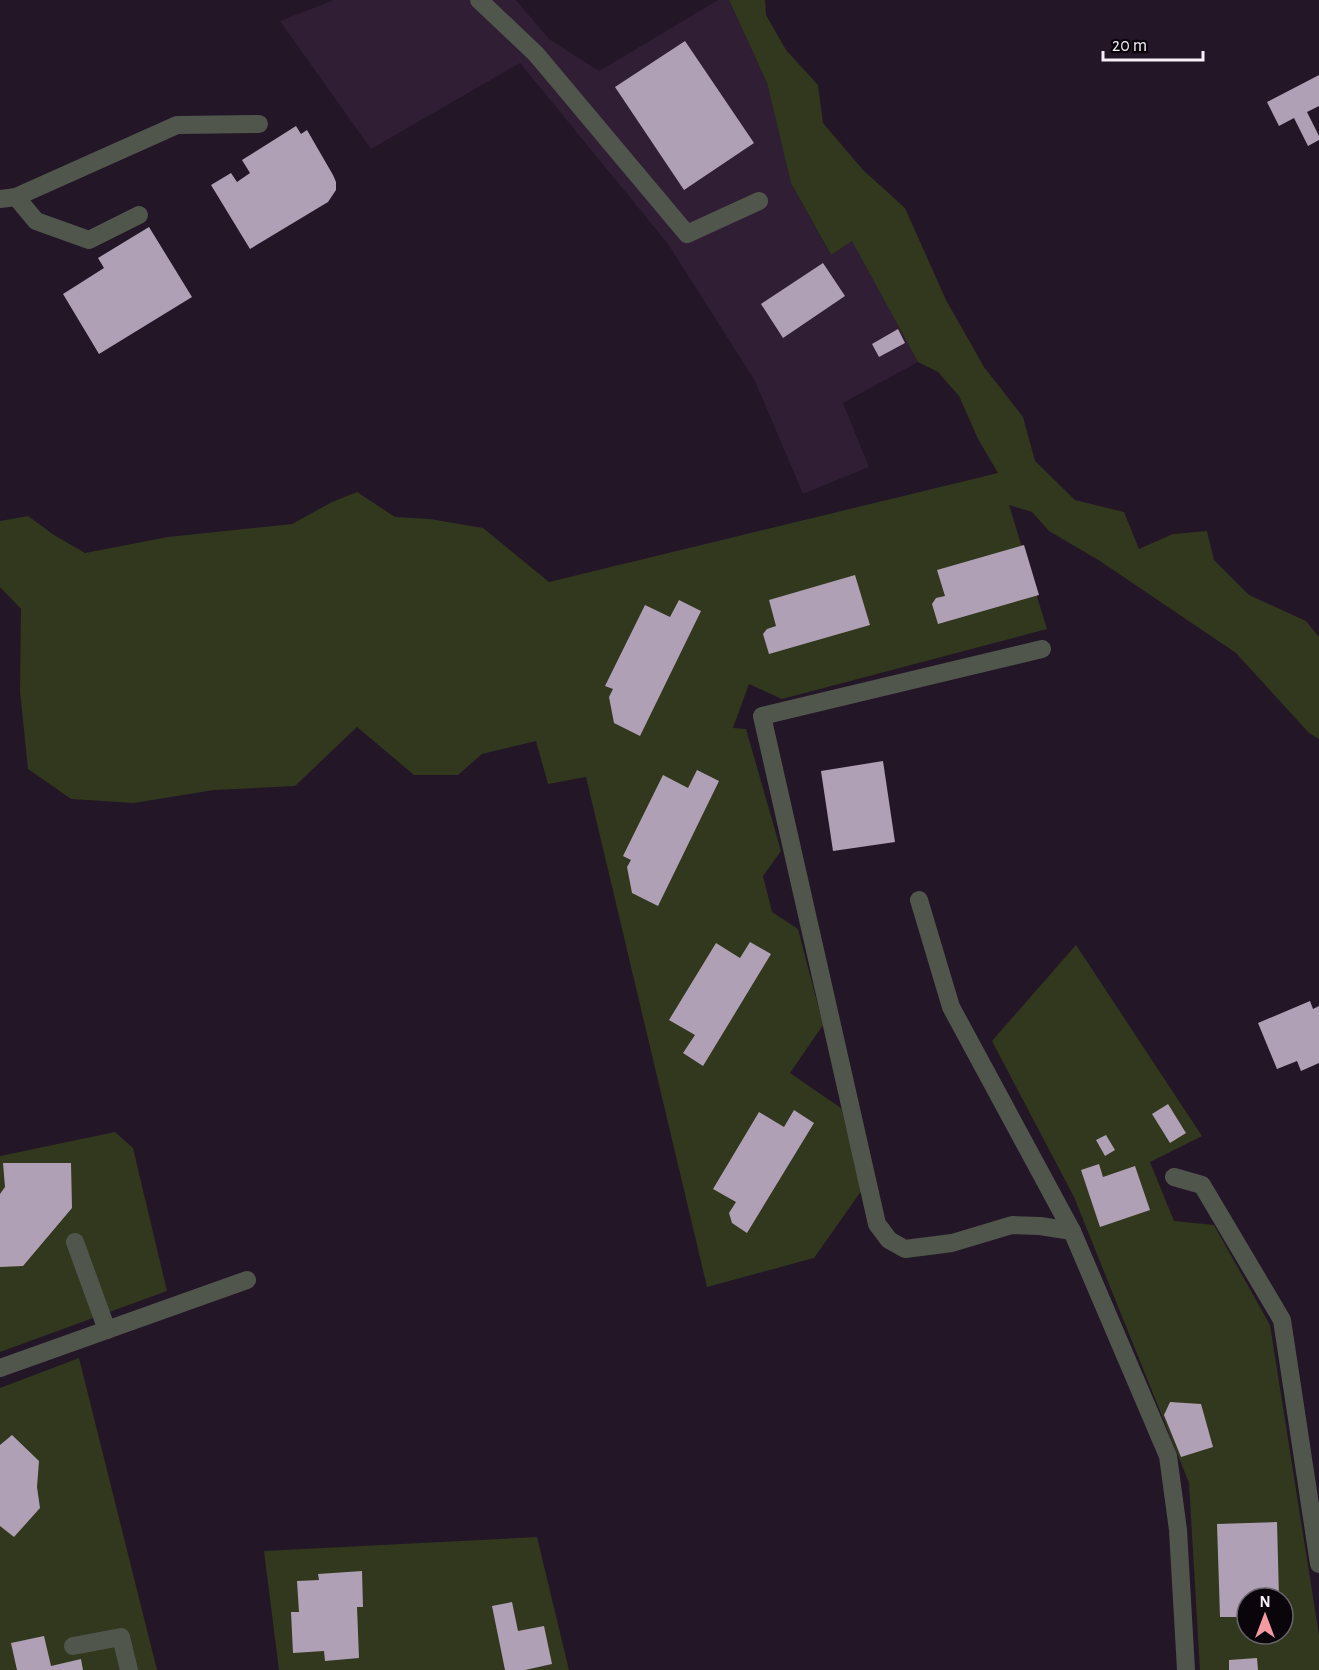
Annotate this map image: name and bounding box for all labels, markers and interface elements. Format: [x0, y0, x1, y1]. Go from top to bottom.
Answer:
scale bar [1103, 24, 1204, 62]
text: 20 m [1112, 37, 1147, 55]
north arrow [1235, 1586, 1295, 1646]
text: N [1259, 1594, 1271, 1610]

